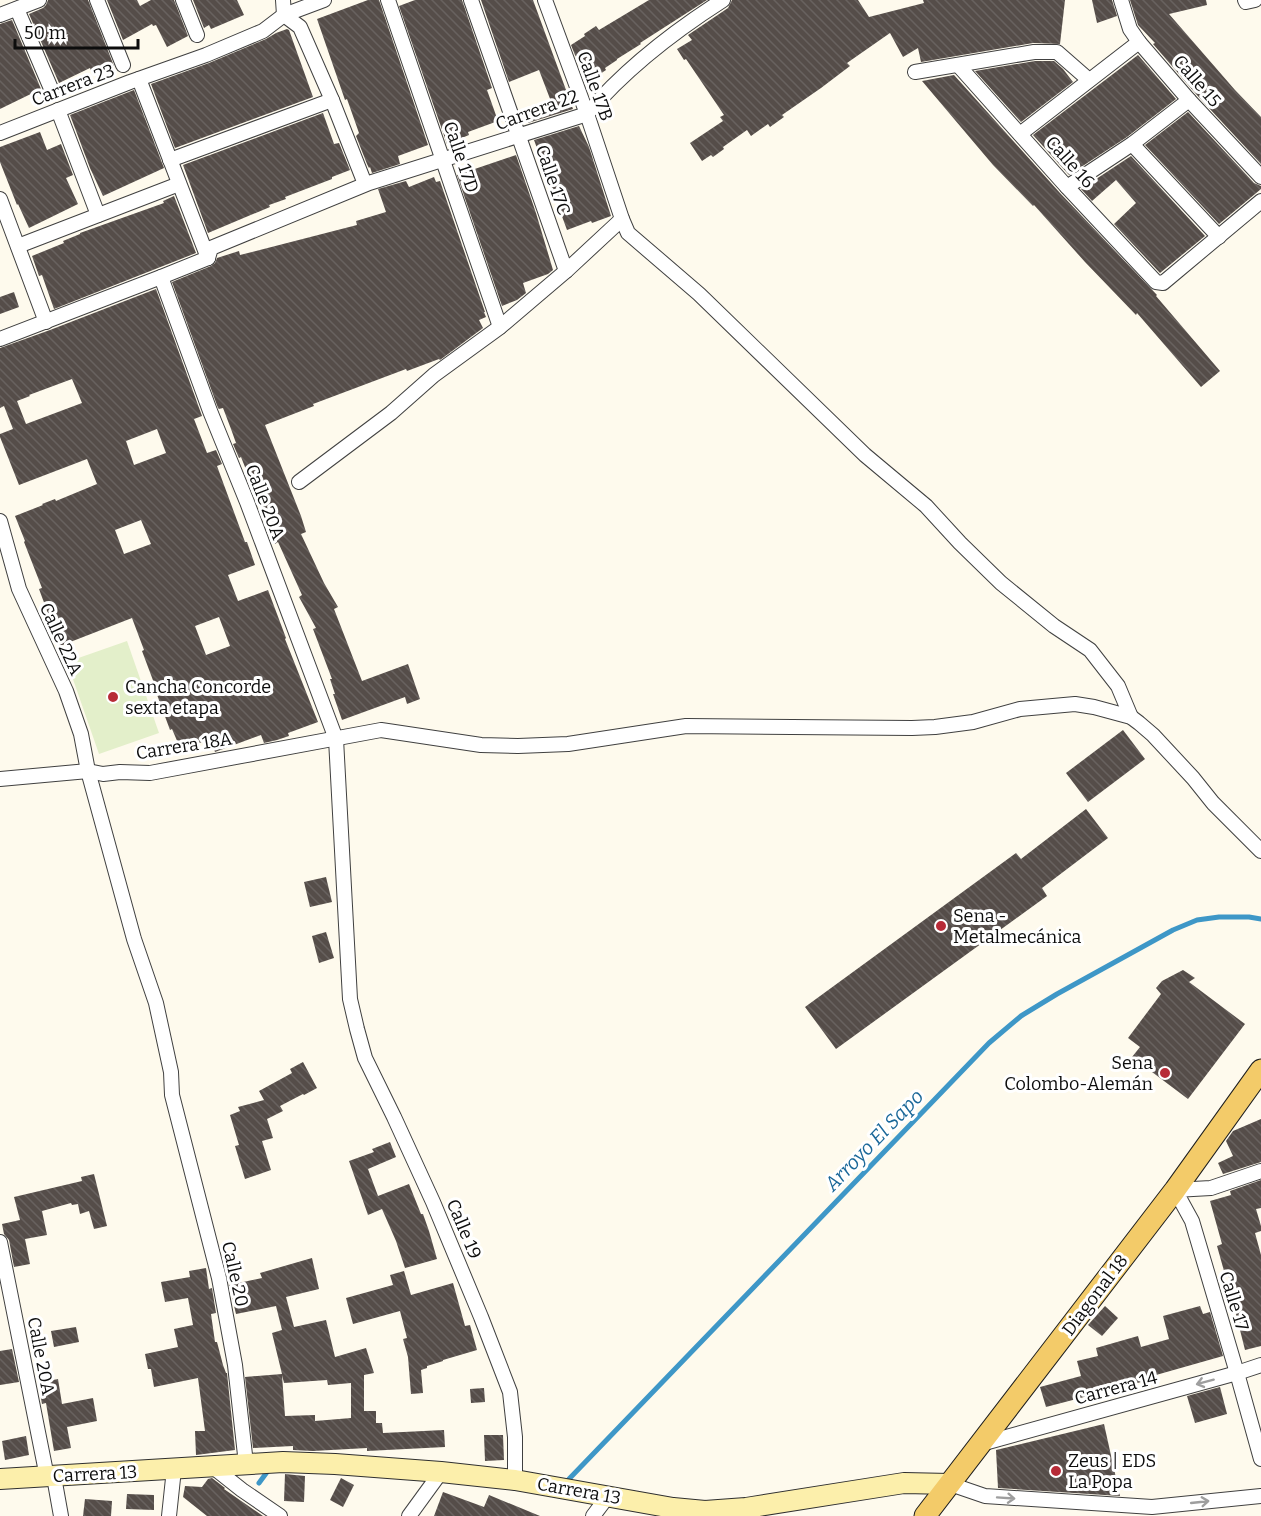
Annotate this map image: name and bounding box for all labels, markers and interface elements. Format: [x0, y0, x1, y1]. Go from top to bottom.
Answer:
scale bar [15, 12, 138, 50]
text: 50 m [24, 22, 66, 44]
street label: Calle 17B [572, 48, 618, 124]
street label: Calle 15 [1168, 50, 1226, 112]
street label: Carrera 23 [28, 59, 118, 111]
street label: Carrera 22 [493, 85, 581, 135]
street label: Calle 17D [439, 118, 483, 196]
street label: Calle 16 [1041, 131, 1099, 193]
street label: Calle 17C [531, 142, 575, 218]
street label: Calle 20A [241, 461, 290, 543]
street label: Calle 22A [35, 599, 87, 679]
place label: Cancha Concorde sexta etapa [125, 676, 271, 719]
marker: Cancha Concorde sexta etapa [106, 690, 120, 704]
street label: Carrera 18A [134, 727, 234, 764]
place label: Sena - Metalmecánica [953, 905, 1081, 948]
marker: Sena - Metalmecánica [934, 919, 948, 933]
place label: Sena Colombo-Alemán [1004, 1052, 1154, 1095]
marker: Sena Colombo-Alemán [1158, 1066, 1172, 1080]
water label: Arroyo El Sapo [819, 1084, 928, 1196]
street label: Calle 19 [442, 1196, 486, 1262]
street label: Calle 20 [217, 1239, 253, 1309]
street label: Diagonal 18 [1057, 1250, 1133, 1340]
street label: Calle 17 [1215, 1269, 1253, 1333]
street label: Calle 20A [23, 1315, 59, 1397]
street label: Carrera 14 [1072, 1366, 1160, 1410]
one-way arrow [1196, 1377, 1215, 1389]
place label: Zeus | EDS La Popa [1068, 1450, 1156, 1493]
street label: Carrera 13 [52, 1461, 138, 1487]
marker: Zeus | EDS La Popa [1049, 1464, 1063, 1478]
street label: Carrera 13 [535, 1473, 623, 1509]
one-way arrow [995, 1493, 1015, 1504]
one-way arrow [1190, 1496, 1210, 1507]

